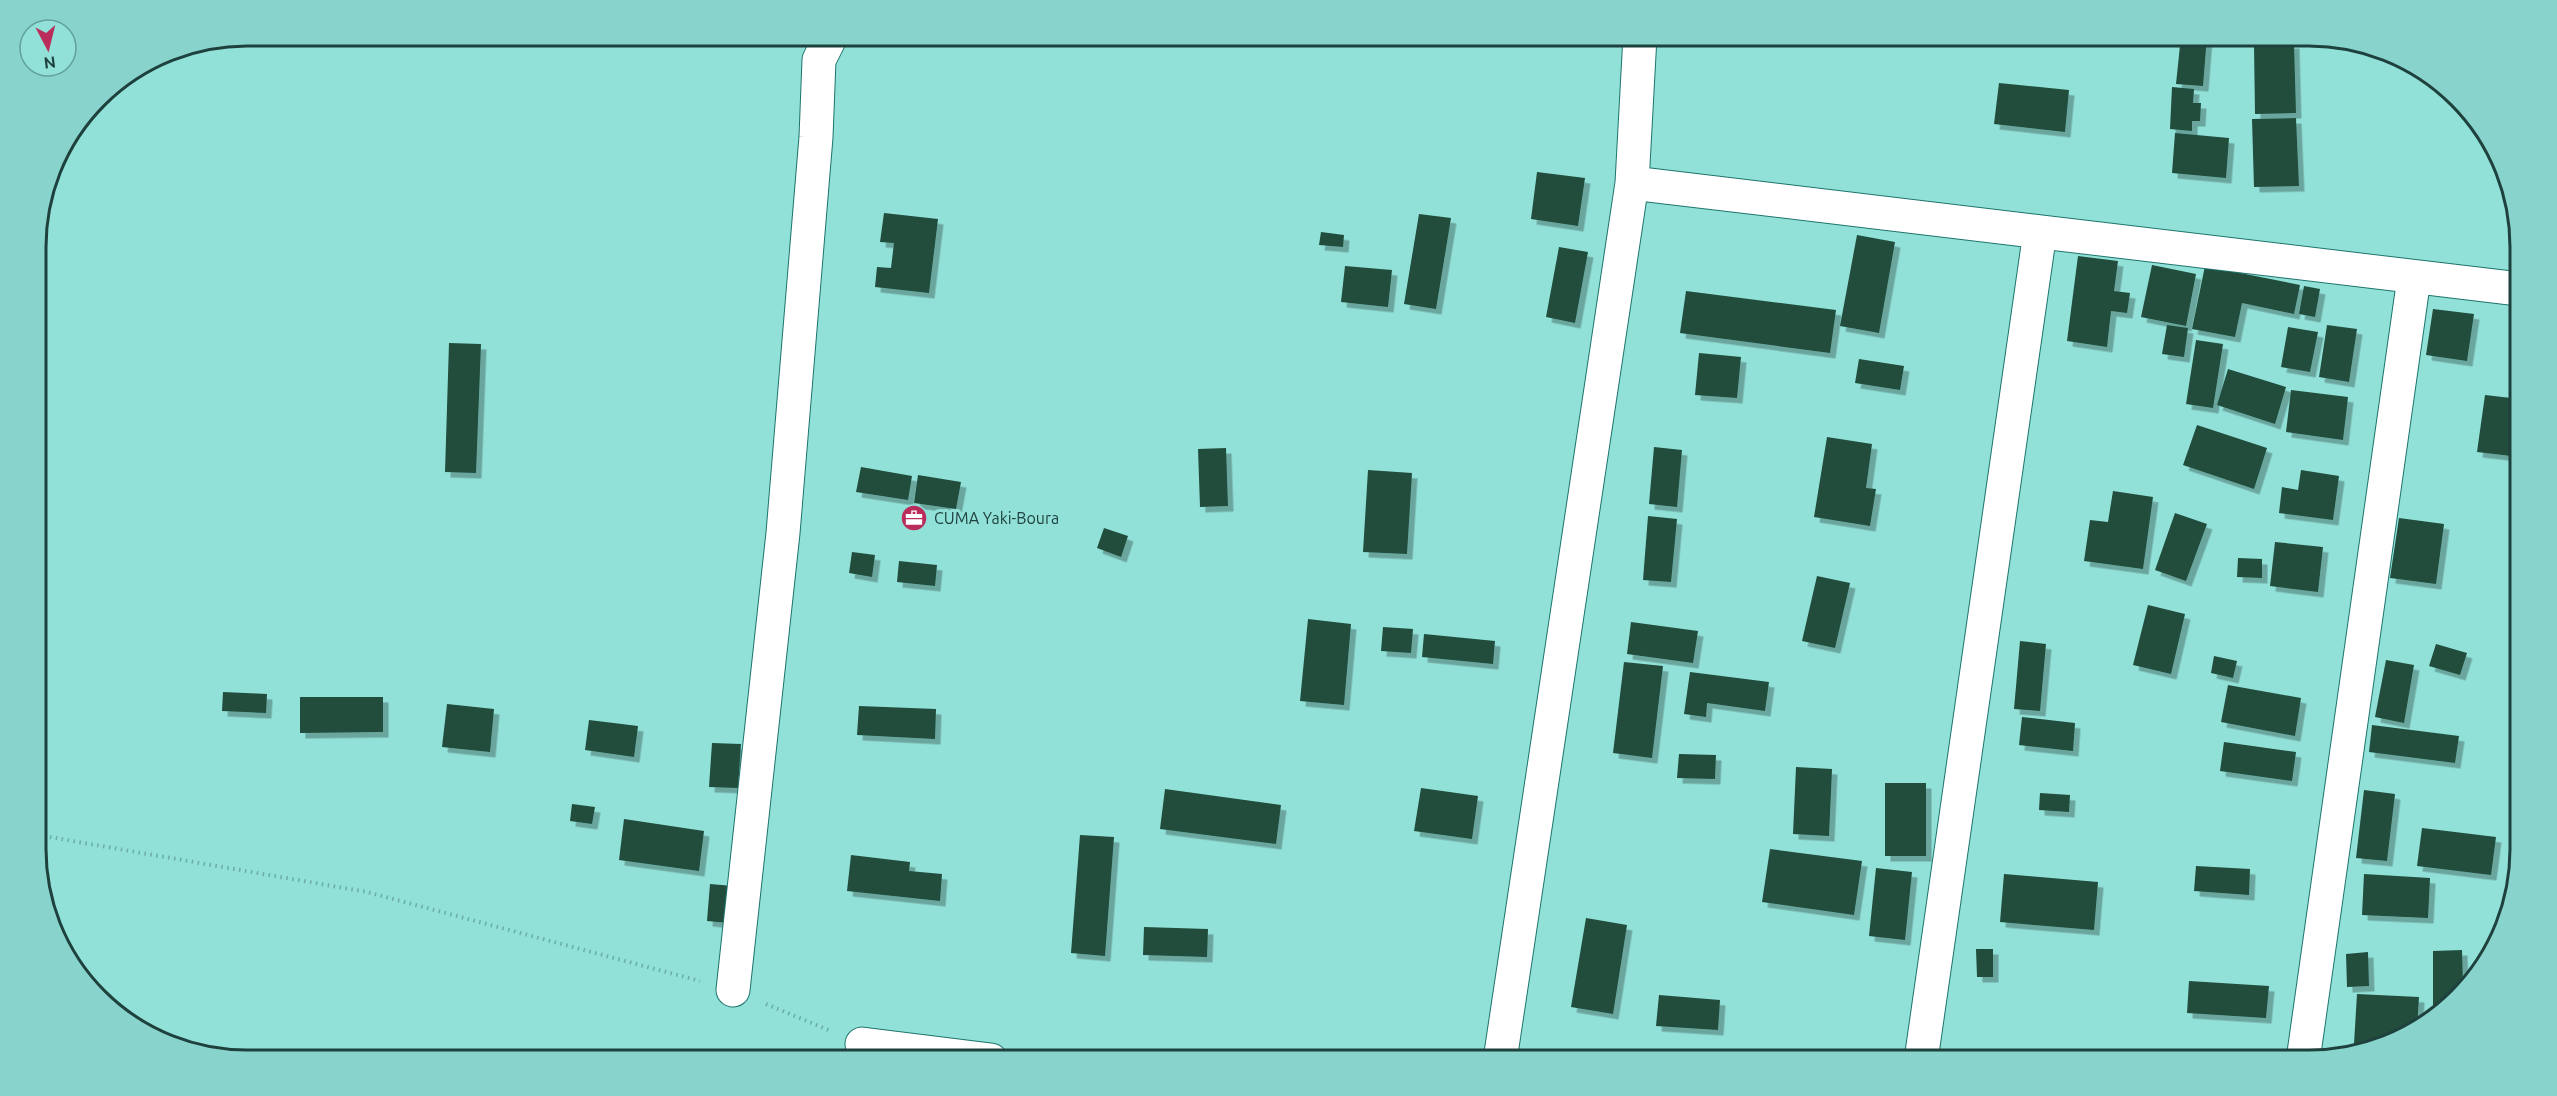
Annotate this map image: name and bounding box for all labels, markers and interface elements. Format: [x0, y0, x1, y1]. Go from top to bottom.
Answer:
north arrow [18, 18, 78, 78]
text: N [43, 53, 57, 73]
office icon: CUMA Yaki-Boura [899, 503, 929, 533]
place label: CUMA Yaki-Boura [934, 509, 1059, 527]

